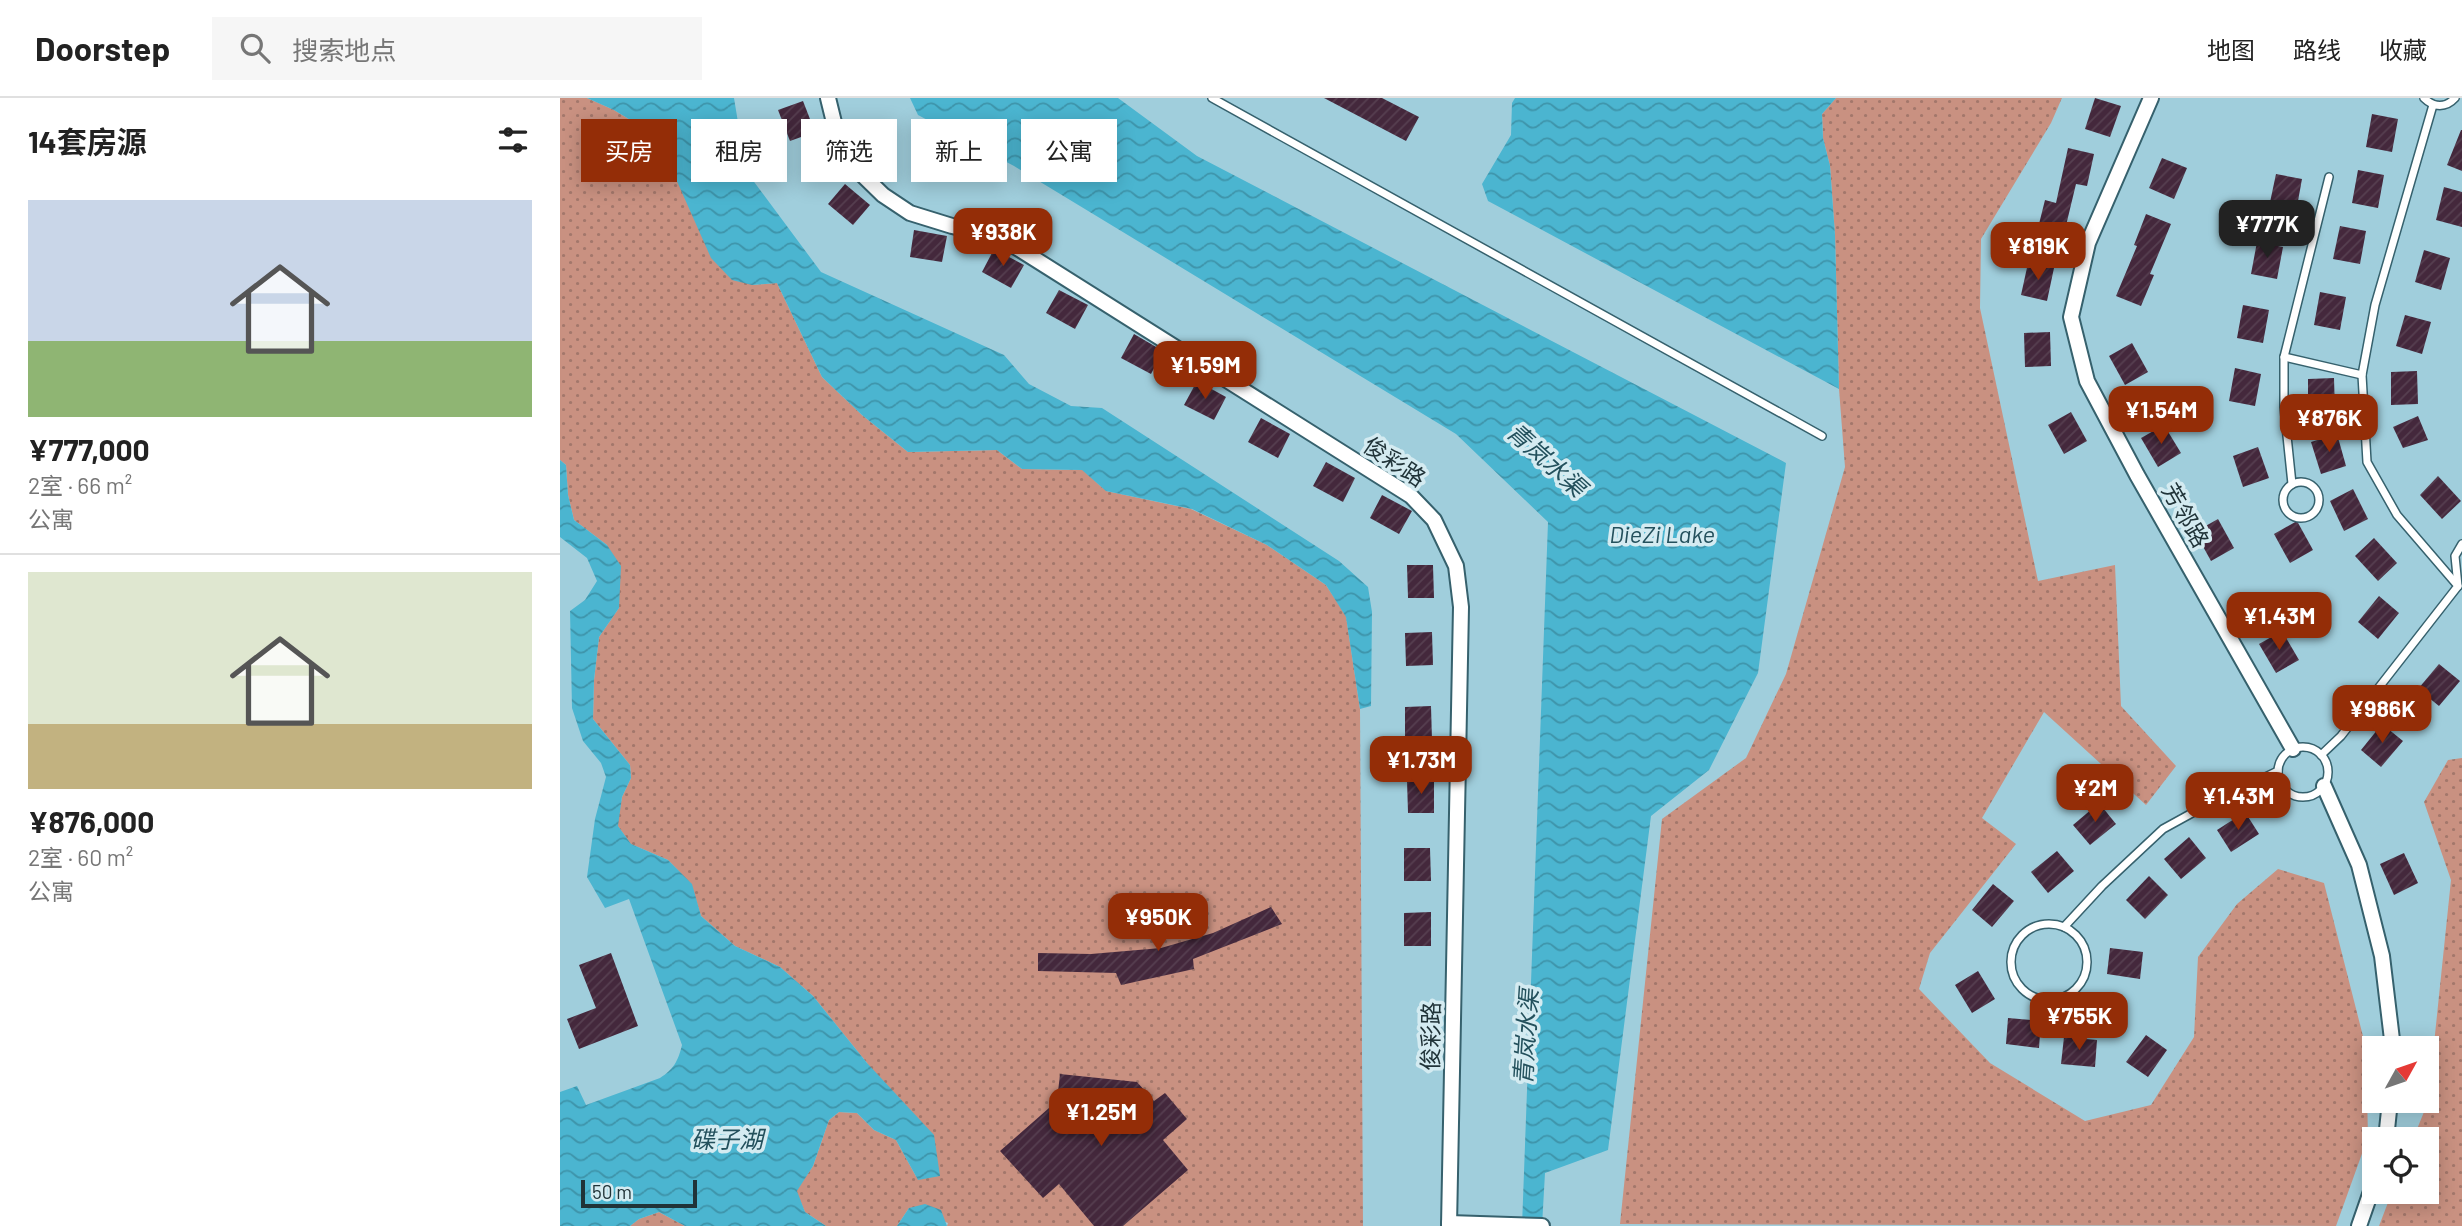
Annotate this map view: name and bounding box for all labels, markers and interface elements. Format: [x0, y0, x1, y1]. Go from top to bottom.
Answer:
search box [212, 17, 702, 80]
text: Doorstep [35, 28, 170, 68]
icon: search [236, 29, 274, 67]
text: 搜索地点 [292, 34, 396, 65]
text: 地图 [2207, 35, 2255, 64]
text: 路线 [2293, 35, 2341, 64]
text: 收藏 [2379, 35, 2427, 64]
chip: 买房 [581, 119, 677, 182]
chip: 租房 [691, 119, 787, 182]
chip: 筛选 [801, 119, 897, 182]
chip: 新上 [911, 119, 1007, 182]
chip: 公寓 [1021, 119, 1117, 182]
icon: filters [494, 121, 532, 159]
text: 14套房源 [28, 123, 147, 159]
pin: ¥777K [2218, 200, 2316, 260]
pin: ¥938K [954, 208, 1052, 268]
text: ¥777K [2235, 209, 2299, 237]
text: ¥938K [969, 217, 1037, 245]
pin: ¥819K [1989, 222, 2087, 282]
text: ¥819K [2007, 231, 2069, 259]
icon: home [217, 246, 343, 372]
pin: ¥1.59M [1148, 342, 1262, 401]
text: ¥1.59M [1169, 350, 1241, 378]
pin: ¥1.54M [2104, 386, 2218, 446]
pin: ¥876K [2280, 394, 2378, 454]
text: ¥1.54M [2125, 395, 2197, 423]
text: ¥876K [2296, 403, 2362, 431]
water label: 青岚水渠 [1502, 416, 1595, 504]
street label: 俊彩路 [1359, 430, 1431, 492]
text: ¥777,000 [28, 431, 150, 467]
text: 2室 · 66 m² [28, 471, 132, 499]
street label: 芳邻路 [2157, 478, 2215, 552]
text: 公寓 [28, 505, 74, 533]
water label: DieZi Lake [1609, 519, 1715, 548]
pin: ¥1.43M [2222, 592, 2336, 652]
text: ¥1.43M [2243, 601, 2315, 629]
icon: home [217, 618, 343, 744]
pin: ¥986K [2333, 686, 2431, 745]
text: ¥986K [2348, 694, 2416, 722]
pin: ¥1.73M [1364, 736, 1478, 796]
text: ¥1.73M [1386, 745, 1456, 773]
pin: ¥2M [2061, 764, 2129, 824]
pin: ¥1.43M [2181, 772, 2295, 832]
text: ¥2M [2072, 773, 2118, 801]
text: ¥1.43M [2202, 781, 2274, 809]
text: ¥876,000 [28, 803, 154, 839]
text: 2室 · 60 m² [28, 843, 133, 871]
text: 公寓 [28, 877, 74, 905]
pin: ¥950K [1109, 894, 1207, 953]
text: ¥950K [1124, 902, 1192, 930]
water label: 青岚水渠 [1507, 985, 1543, 1086]
pin: ¥755K [2030, 992, 2128, 1052]
street label: 俊彩路 [1415, 1001, 1445, 1071]
text: ¥755K [2046, 1001, 2112, 1029]
north arrow [2362, 1036, 2440, 1113]
map controls [2362, 1036, 2439, 1204]
pin: ¥1.25M [1044, 1088, 1158, 1148]
text: ¥1.25M [1065, 1097, 1137, 1125]
water label: 碟子湖 [691, 1124, 767, 1153]
button: locate [2362, 1127, 2439, 1204]
scale bar [581, 1177, 696, 1209]
text: 50 m [592, 1180, 632, 1203]

